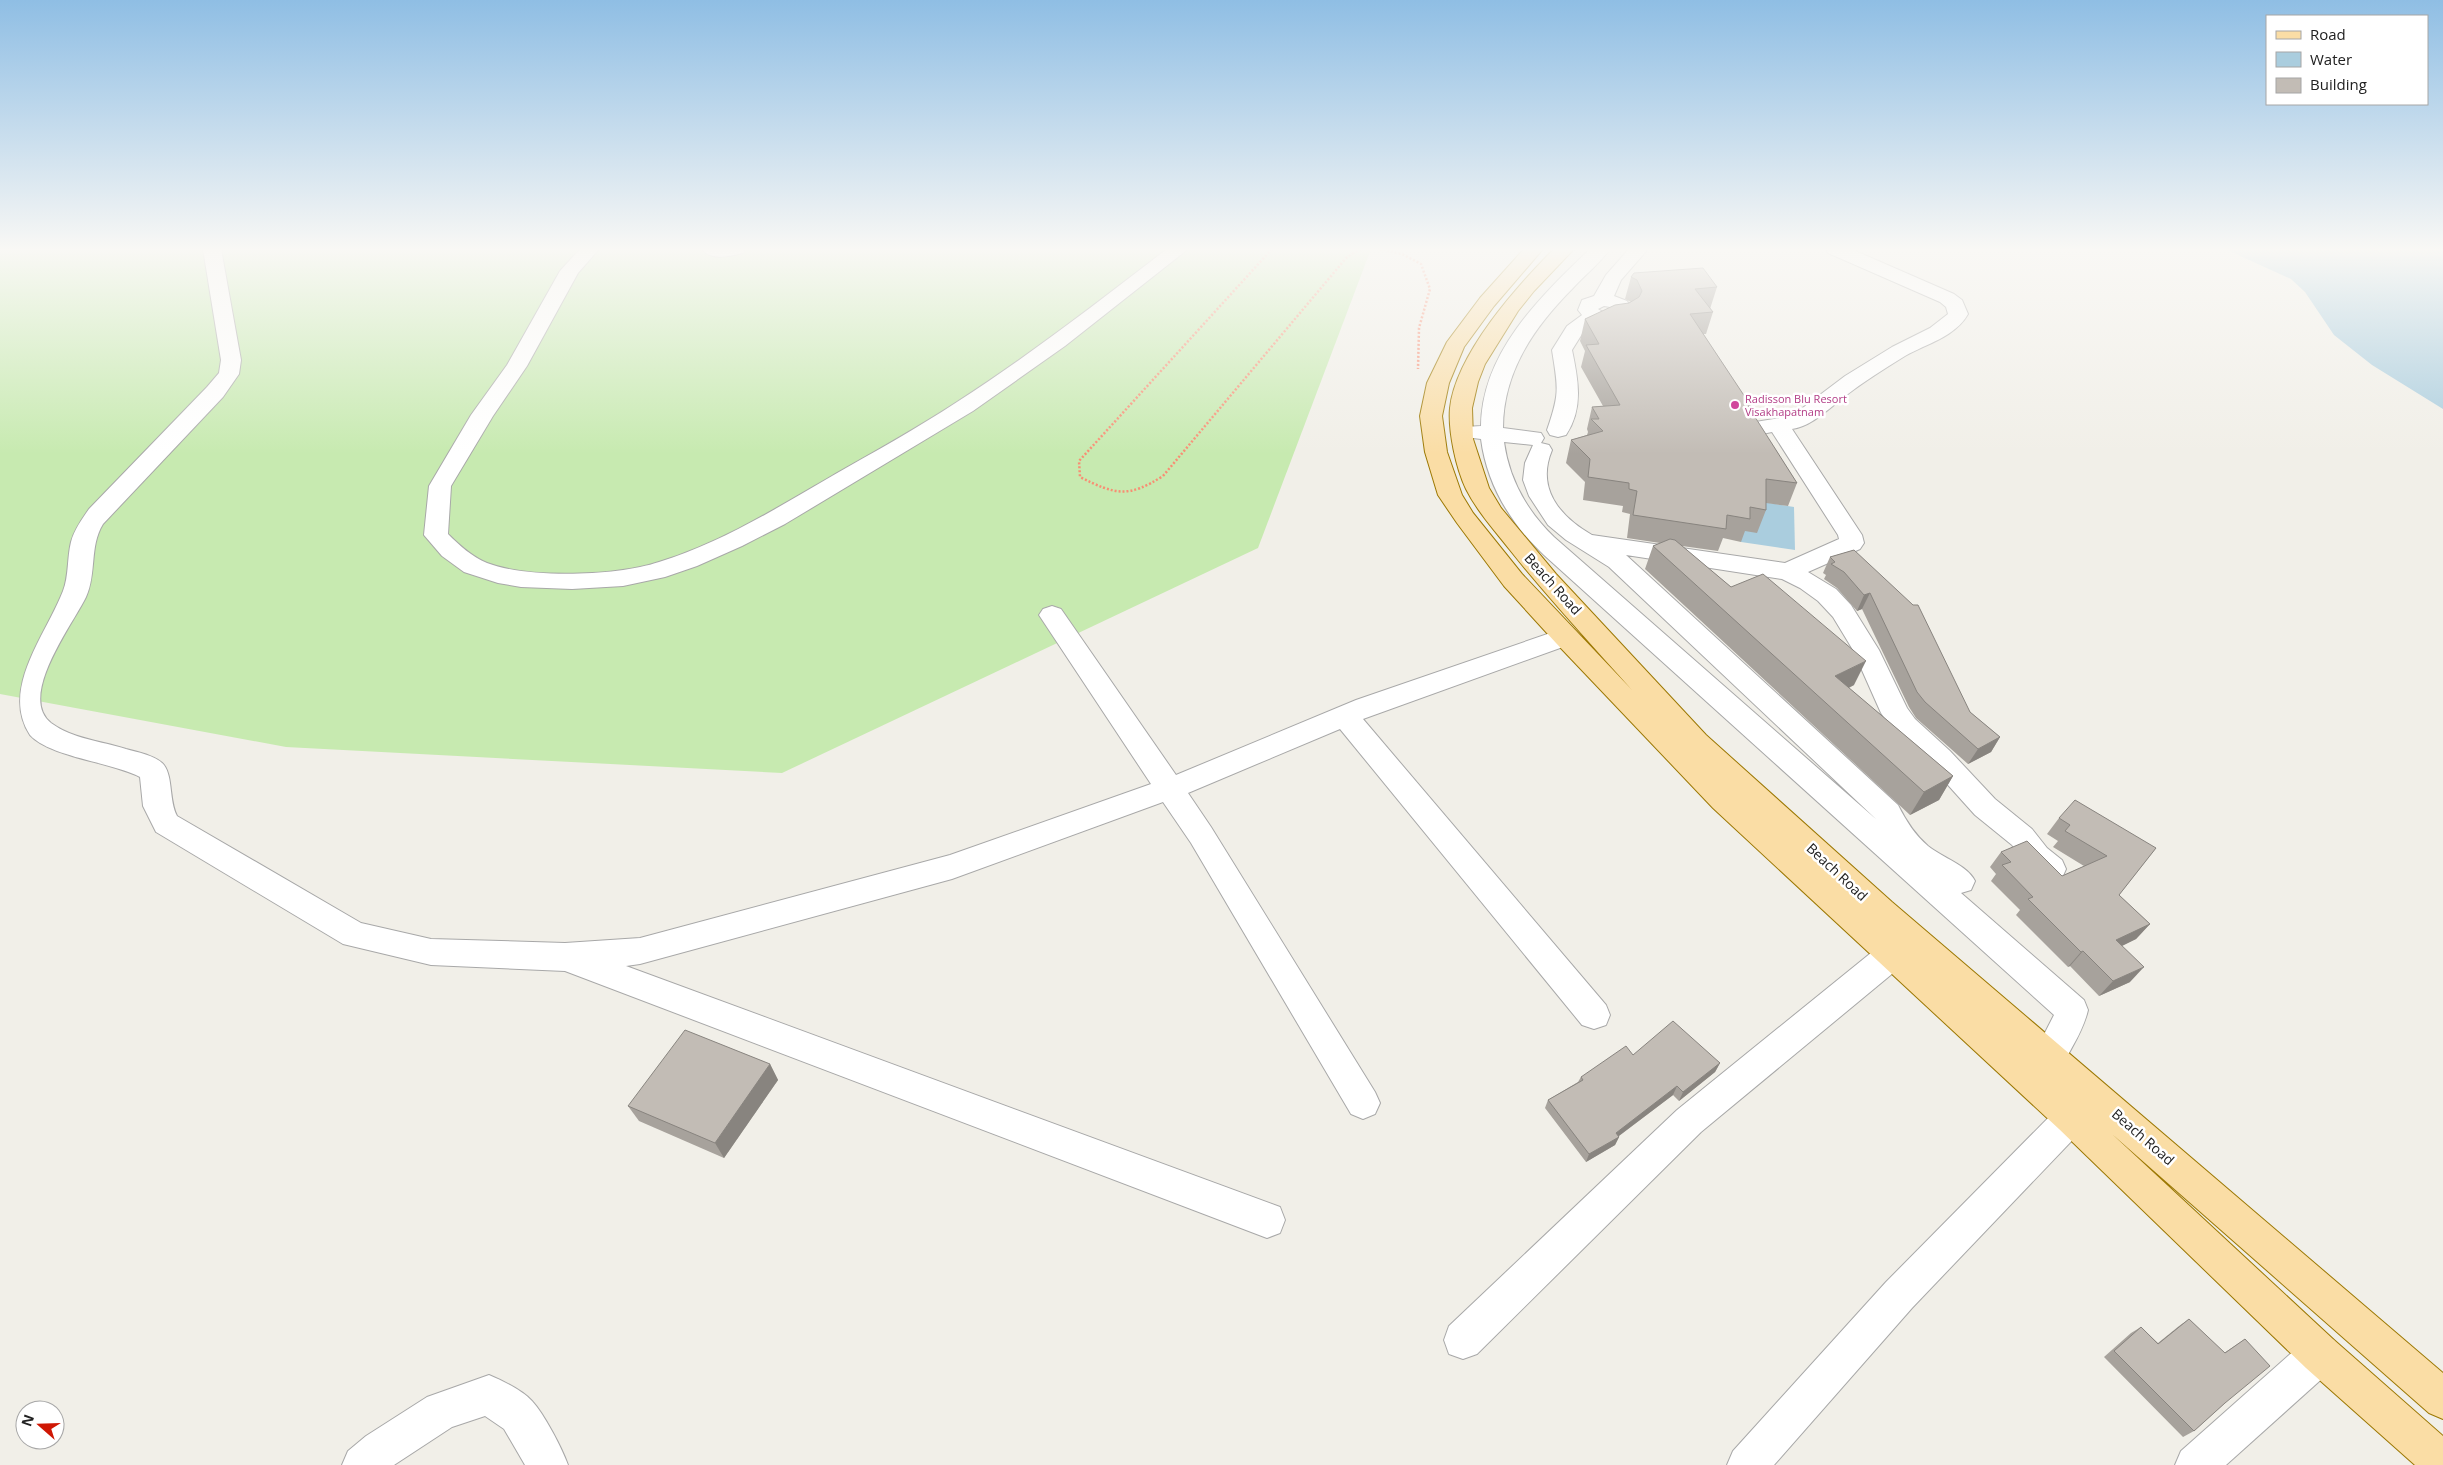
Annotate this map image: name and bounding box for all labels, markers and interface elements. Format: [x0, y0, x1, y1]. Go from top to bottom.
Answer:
legend [2266, 15, 2428, 105]
text: Road [2310, 24, 2346, 44]
text: Water [2310, 49, 2352, 69]
text: Building [2310, 74, 2367, 94]
place label: Radisson Blu Resort Visakhapatnam [1745, 391, 1847, 419]
marker: Radisson Blu Resort Visakhapatnam [1729, 399, 1741, 411]
street label: Beach Road [1521, 549, 1586, 619]
street label: Beach Road [1803, 838, 1872, 905]
street label: Beach Road [2108, 1104, 2179, 1169]
north arrow [15, 1400, 65, 1450]
text: N [16, 1412, 38, 1429]

